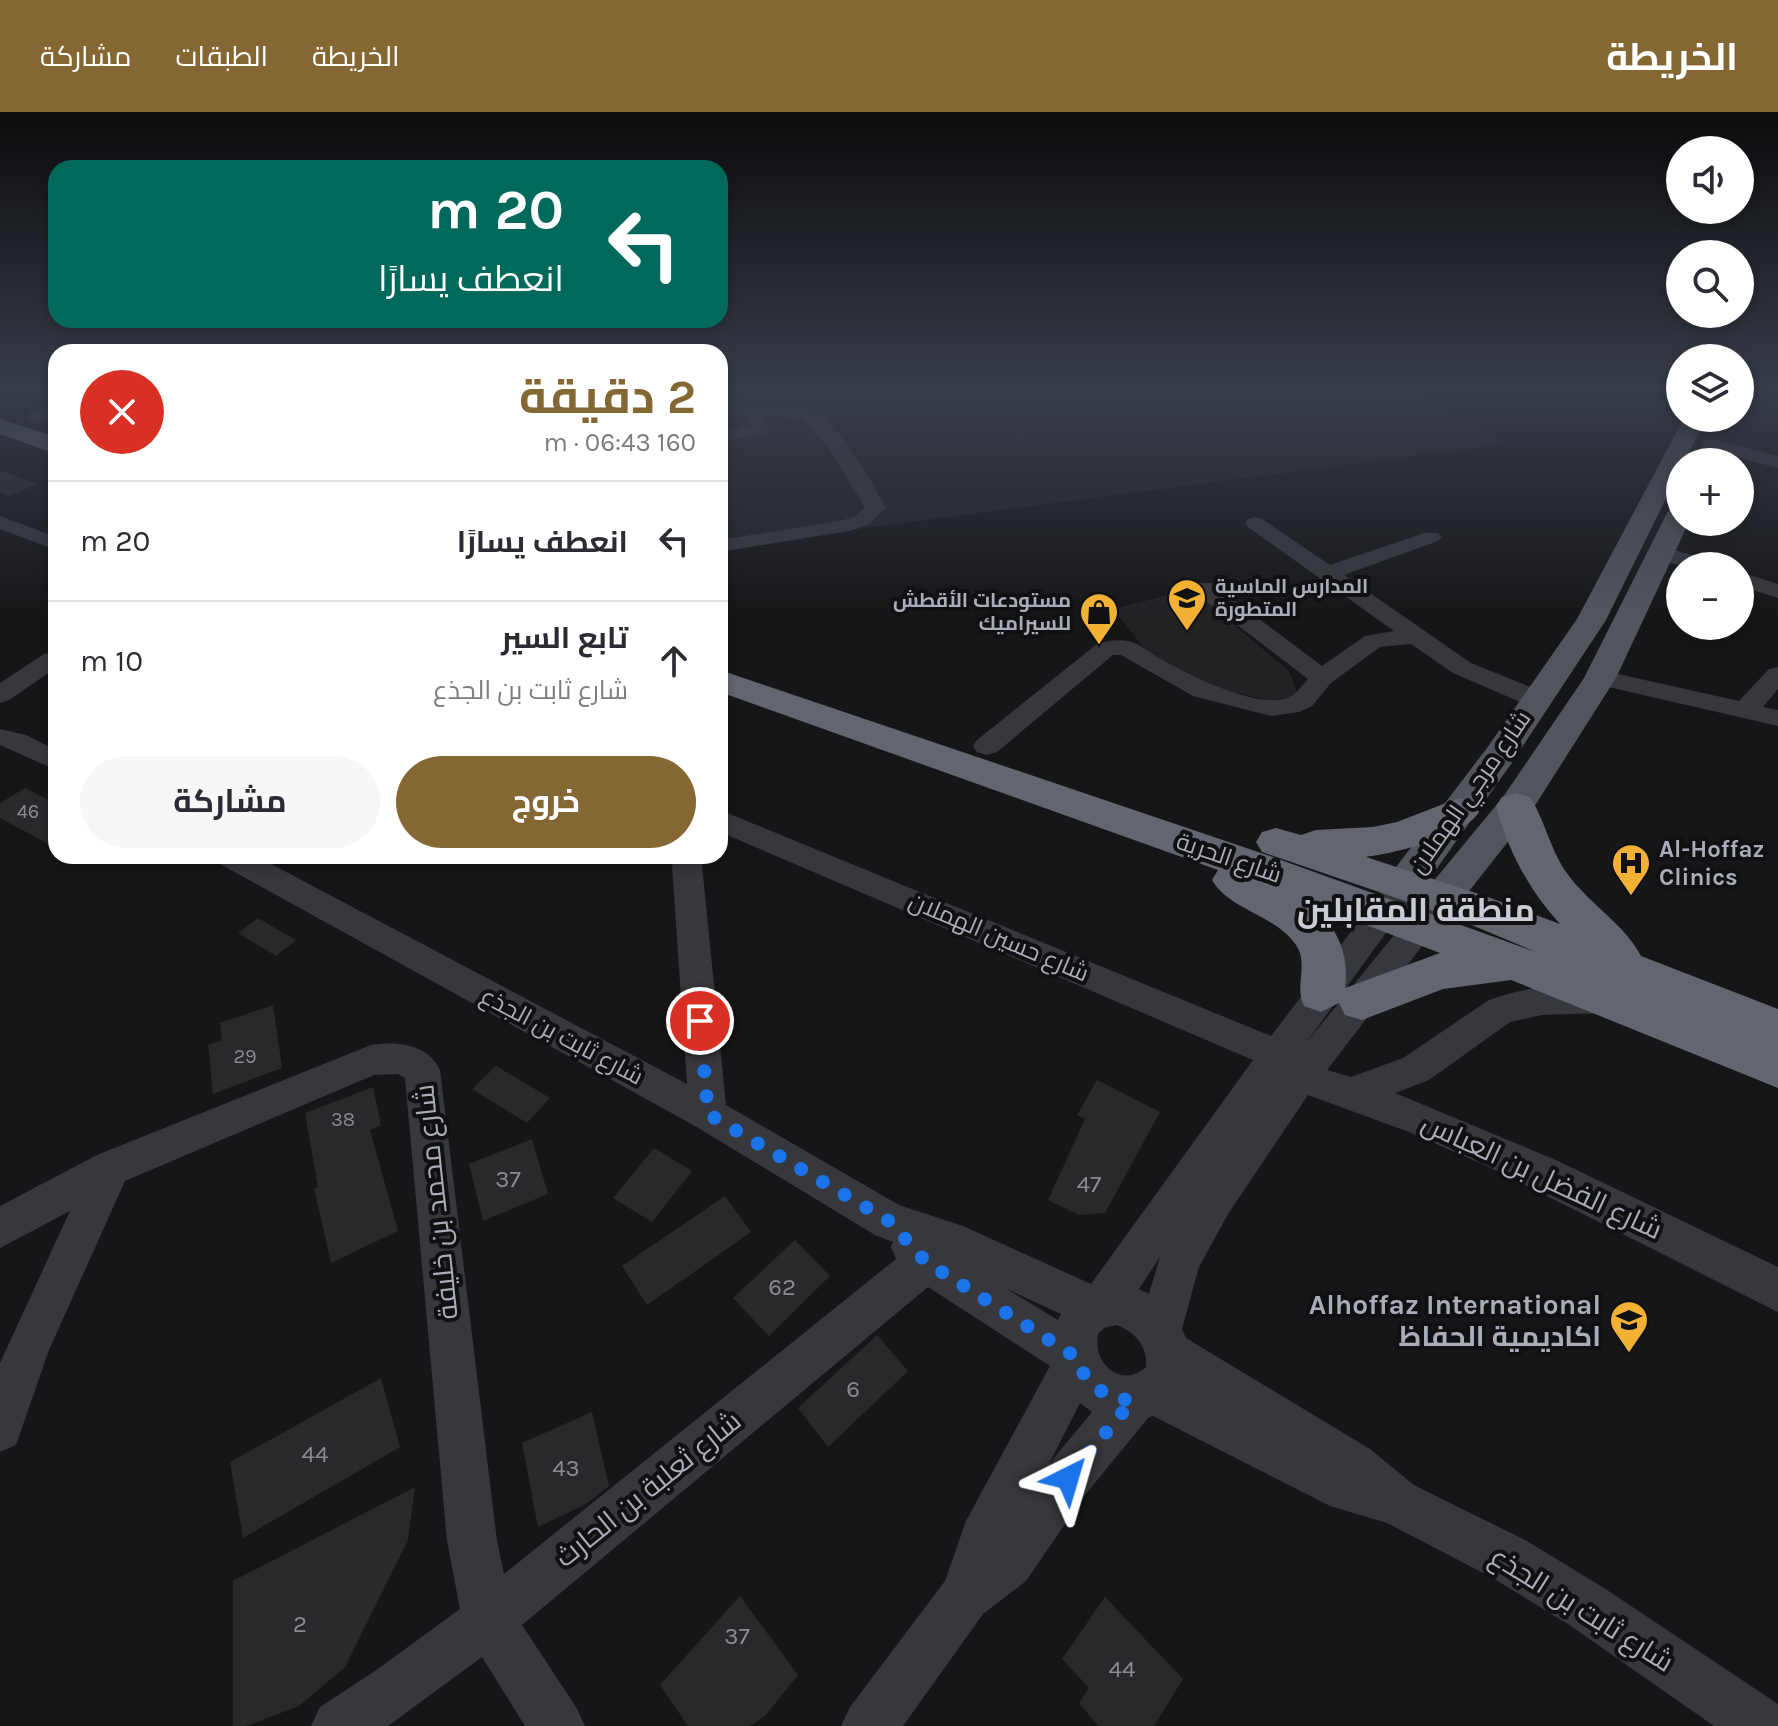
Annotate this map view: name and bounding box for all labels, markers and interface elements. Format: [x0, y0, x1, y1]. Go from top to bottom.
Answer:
text: الخريطة [1606, 35, 1738, 80]
text: مشاركة [40, 40, 131, 73]
text: الطبقات [175, 40, 268, 73]
text: الخريطة [312, 40, 399, 73]
map controls [1666, 136, 1754, 640]
button: sound [1666, 136, 1754, 224]
text: 20 m [427, 177, 564, 242]
icon: left [592, 192, 696, 296]
button: search [1666, 240, 1754, 328]
text: انعطف يسارًا [378, 258, 564, 300]
button: layers [1666, 344, 1754, 432]
text: 2 دقيقة [519, 369, 696, 425]
button: close [80, 370, 164, 454]
text: 160 m · 06:43 [543, 427, 696, 458]
button: + [1666, 448, 1754, 536]
icon: left [652, 519, 696, 563]
text: 20 m [80, 523, 150, 559]
text: انعطف يسارًا [457, 524, 628, 560]
button: − [1666, 552, 1754, 640]
place label: المدارس الماسية المتطورة [1215, 575, 1368, 621]
school or university icon: المدارس الماسية المتطورة [1166, 577, 1208, 632]
place label: مستودعات الأقطش للسيراميك [893, 589, 1071, 635]
shop icon: مستودعات الأقطش للسيراميك [1078, 591, 1120, 646]
text: تابع السير [501, 620, 628, 656]
icon: ahead [652, 639, 696, 683]
text: 10 m [80, 643, 143, 679]
text: شارع ثابت بن الجذع [433, 675, 628, 706]
street label: شارع مرجي الهملان [1403, 705, 1541, 882]
button: مشاركة [80, 756, 380, 848]
button: خروج [396, 756, 696, 848]
house number: 46 [17, 800, 39, 823]
street label: شارع الحرية [1172, 827, 1285, 891]
place label: Al-Hoffaz Clinics [1659, 835, 1764, 891]
hospital icon: Al-Hoffaz Clinics [1610, 842, 1652, 897]
street label: شارع حسين الهملان [904, 886, 1093, 989]
district label: منطقة المقابلين [1297, 892, 1535, 929]
street label: شارع ثابت بن الجذع [475, 981, 648, 1092]
pin [666, 987, 734, 1055]
icon: arrive [678, 999, 722, 1043]
house number: 29 [233, 1045, 257, 1068]
street label: شارع محمد بن خليفة [407, 1083, 467, 1321]
street label: شارع الفضل بن العباس [1416, 1106, 1667, 1248]
house number: 38 [331, 1108, 355, 1131]
house number: 37 [495, 1165, 521, 1193]
house number: 47 [1077, 1170, 1101, 1198]
house number: 62 [768, 1273, 796, 1301]
place label: Alhoffaz International اكاديمية الحفاظ [1309, 1288, 1601, 1353]
school or university icon: Alhoffaz International اكاديمية الحفاظ [1608, 1299, 1650, 1354]
house number: 6 [846, 1375, 860, 1403]
street label: شارع ثعلبة بن الحارث [548, 1404, 749, 1576]
position arrow [1026, 1436, 1110, 1520]
house number: 44 [302, 1440, 328, 1468]
house number: 43 [552, 1454, 580, 1482]
street label: شارع ثابت بن الجذع [1483, 1539, 1680, 1680]
house number: 2 [293, 1610, 307, 1638]
house number: 37 [724, 1622, 750, 1650]
house number: 44 [1109, 1655, 1135, 1683]

